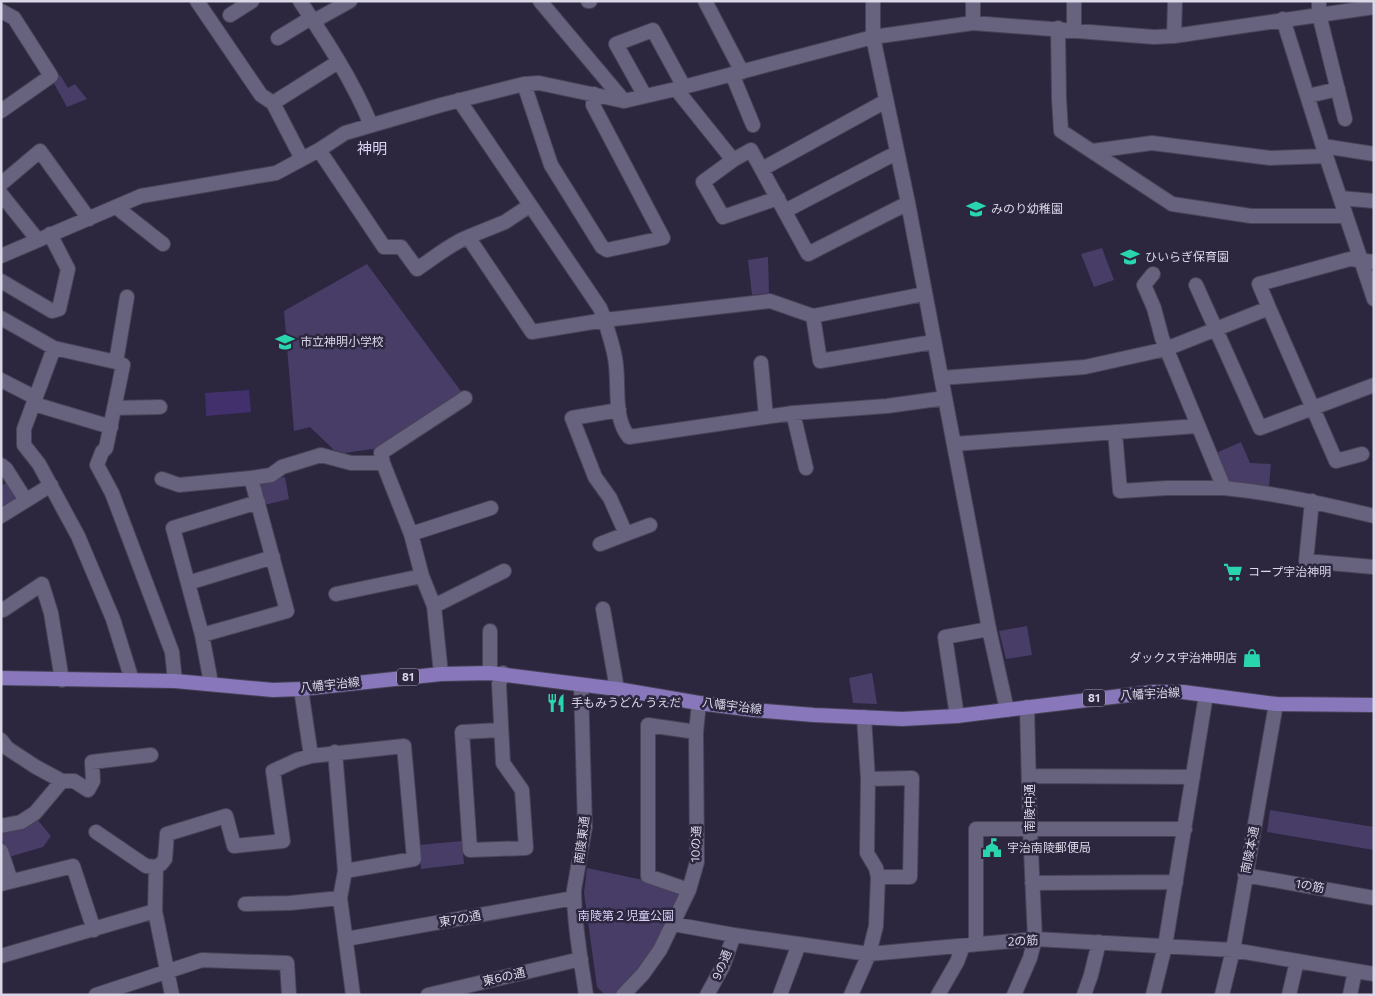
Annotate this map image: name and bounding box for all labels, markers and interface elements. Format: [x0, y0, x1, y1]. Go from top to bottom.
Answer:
district label: 神明 [357, 139, 387, 157]
school or university icon: みのり幼稚園 [965, 198, 987, 220]
place label: みのり幼稚園 [991, 201, 1063, 215]
school or university icon: ひいらぎ保育園 [1119, 246, 1141, 268]
place label: ひいらぎ保育園 [1145, 249, 1229, 263]
school or university icon: 市立神明小学校 [274, 331, 296, 353]
place label: 市立神明小学校 [300, 334, 384, 348]
supermarket icon: コープ宇治神明 [1222, 561, 1244, 583]
place label: コープ宇治神明 [1248, 564, 1331, 578]
shop icon: ダックス宇治神明店 [1241, 647, 1263, 669]
place label: ダックス宇治神明店 [1129, 650, 1237, 664]
road number: 81 [397, 669, 419, 686]
street label: 八幡宇治線 [299, 674, 360, 694]
street label: 八幡宇治線 [1120, 684, 1180, 702]
road number: 81 [1083, 690, 1105, 706]
restaurant icon: 手もみうどん うえだ [545, 692, 567, 714]
street label: 八幡宇治線 [701, 694, 763, 716]
place label: 手もみうどん うえだ [571, 695, 681, 709]
street label: 南陵中通 [1022, 784, 1036, 832]
street label: 南陵東通 [571, 815, 591, 865]
street label: 10の通 [687, 825, 703, 863]
street label: 南陵本通 [1238, 825, 1260, 875]
public building icon: 宇治南陵郵便局 [981, 837, 1003, 859]
place label: 宇治南陵郵便局 [1007, 840, 1091, 854]
street label: 1の筋 [1295, 876, 1326, 894]
street label: 東7の通 [438, 907, 482, 929]
park label: 南陵第２児童公園 [578, 908, 674, 922]
street label: 2の筋 [1007, 932, 1039, 948]
street label: 9の通 [709, 947, 734, 982]
street label: 東6の通 [481, 964, 526, 988]

